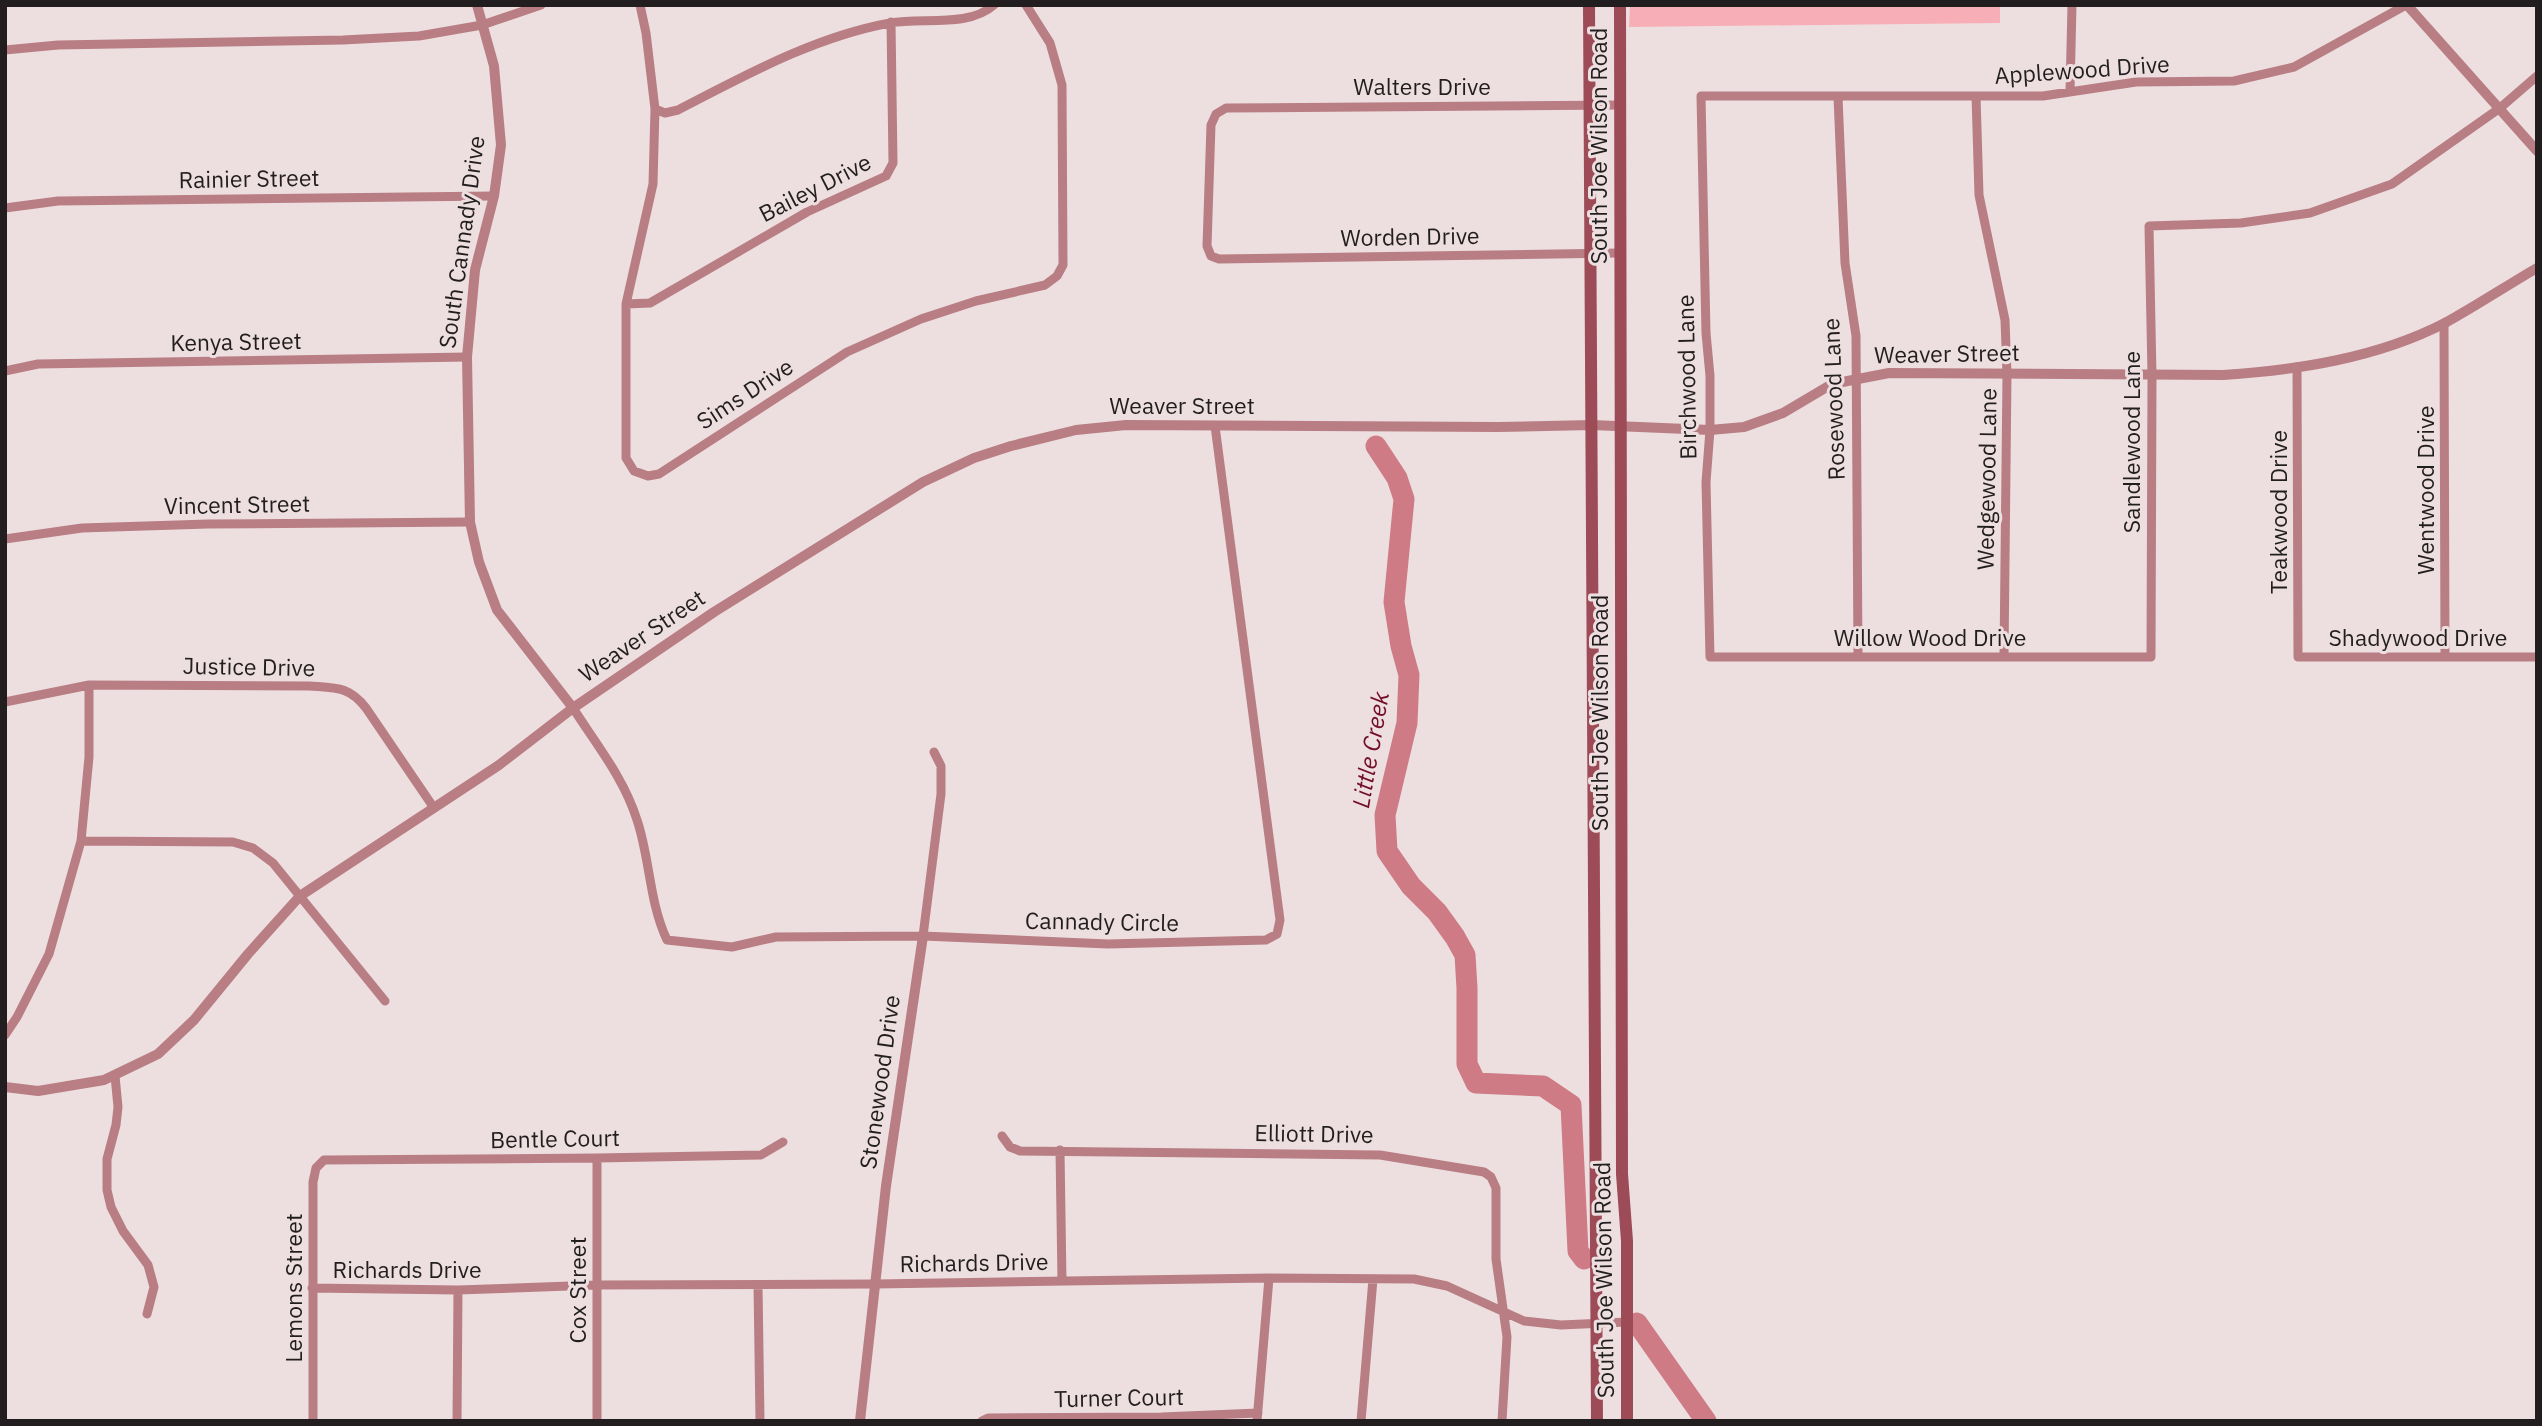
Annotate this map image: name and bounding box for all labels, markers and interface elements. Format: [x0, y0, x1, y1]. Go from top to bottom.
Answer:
street label: South Joe Wilson Road [1583, 28, 1613, 264]
street label: Applewood Drive [1993, 48, 2171, 90]
street label: Walters Drive [1353, 71, 1491, 101]
street label: South Cannady Drive [431, 134, 491, 350]
street label: Bailey Drive [753, 146, 876, 228]
street label: Rainier Street [178, 162, 320, 194]
street label: Worden Drive [1340, 220, 1480, 252]
street label: Birchwood Lane [1670, 294, 1702, 460]
street label: Rosewood Lane [1815, 317, 1851, 481]
street label: Kenya Street [170, 325, 302, 357]
street label: Weaver Street [1874, 337, 2020, 369]
street label: Sims Drive [690, 351, 798, 435]
street label: Sandlewood Lane [2116, 351, 2146, 533]
street label: Wedgewood Lane [1969, 388, 2003, 570]
street label: Weaver Street [1109, 390, 1255, 420]
street label: Wentwood Drive [2410, 405, 2440, 575]
street label: Teakwood Drive [2263, 430, 2293, 594]
street label: Vincent Street [163, 488, 311, 520]
street label: Weaver Street [573, 582, 710, 688]
street label: South Joe Wilson Road [1584, 595, 1614, 831]
street label: Willow Wood Drive [1834, 622, 2026, 652]
street label: Shadywood Drive [2329, 622, 2508, 652]
street label: Justice Drive [183, 650, 316, 682]
water label: Little Creek [1344, 689, 1396, 811]
street label: Cannady Circle [1025, 905, 1179, 937]
street label: Stonewood Drive [852, 993, 906, 1171]
street label: Elliott Drive [1254, 1117, 1374, 1149]
street label: Bentle Court [490, 1122, 620, 1154]
street label: South Joe Wilson Road [1586, 1162, 1620, 1399]
street label: Lemons Street [278, 1213, 308, 1363]
street label: Cox Street [562, 1236, 592, 1344]
street label: Richards Drive [899, 1246, 1049, 1278]
street label: Richards Drive [332, 1254, 482, 1284]
street label: Turner Court [1054, 1381, 1184, 1413]

